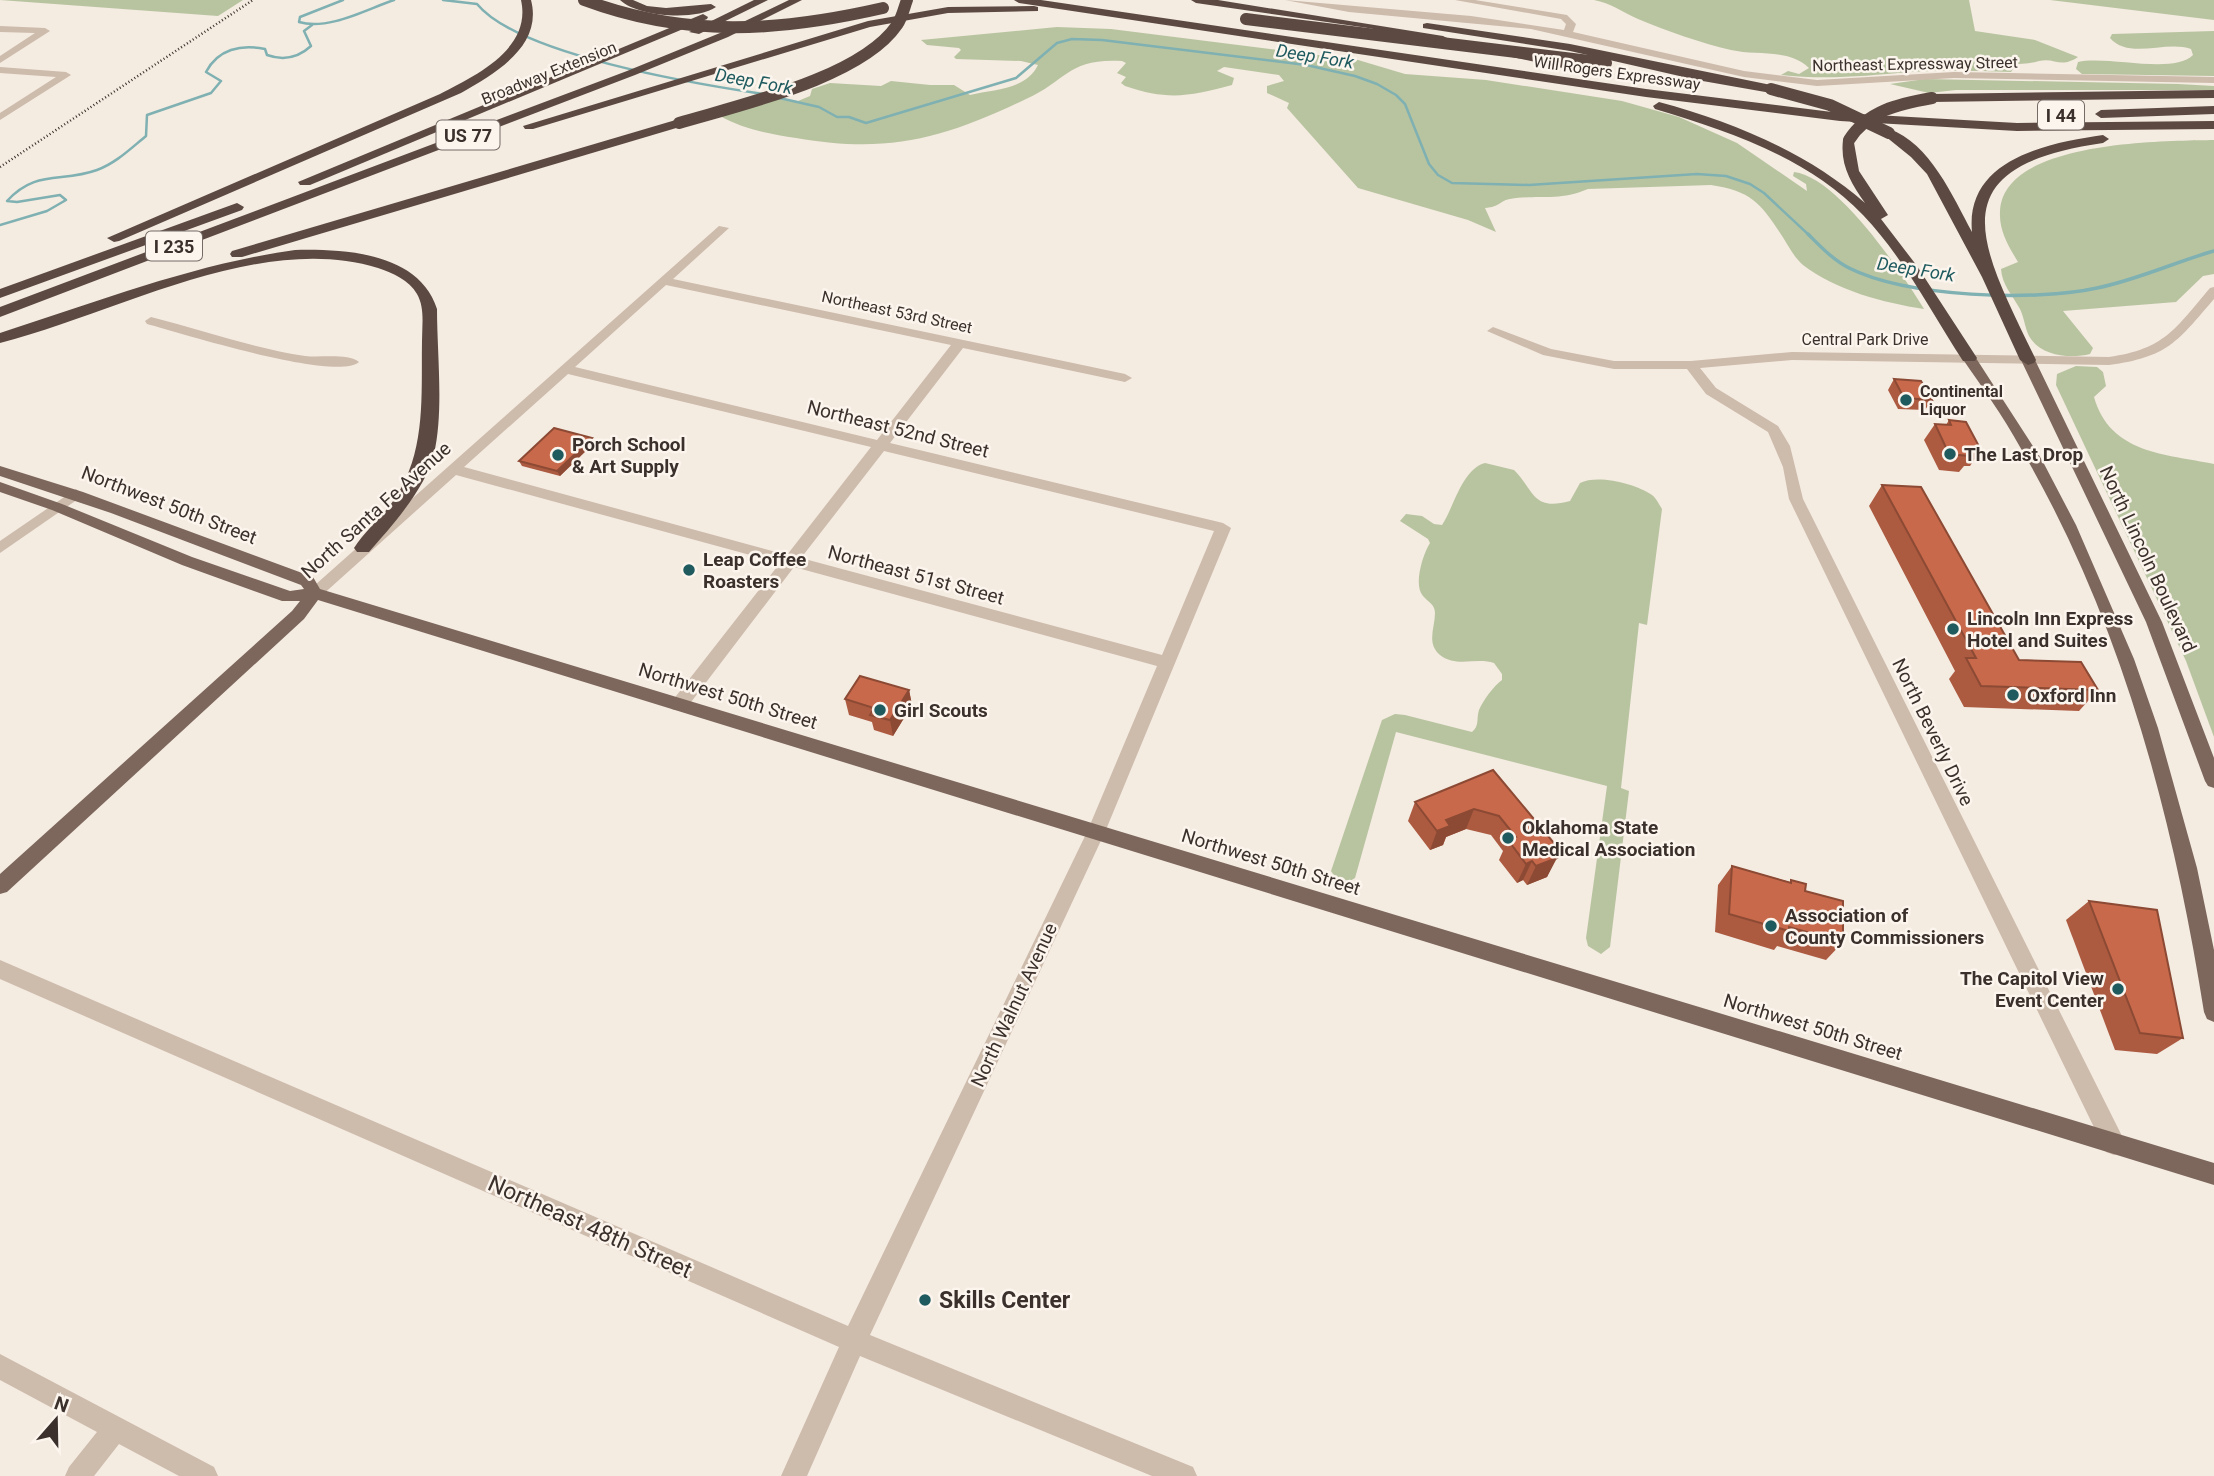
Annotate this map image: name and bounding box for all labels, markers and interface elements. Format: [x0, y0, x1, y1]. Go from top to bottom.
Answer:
street label: Broadway Extension [479, 37, 619, 109]
water label: Deep Fork [1275, 39, 1356, 73]
street label: Will Rogers Expressway [1532, 52, 1702, 94]
street label: Northeast Expressway Street [1812, 53, 2018, 75]
water label: Deep Fork [714, 64, 796, 98]
road number: I 44 [2038, 100, 2084, 130]
road number: US 77 [436, 120, 500, 150]
road number: I 235 [146, 232, 202, 260]
water label: Deep Fork [1876, 252, 1957, 286]
street label: Northeast 53rd Street [820, 287, 974, 337]
street label: Central Park Drive [1802, 330, 1928, 349]
place label: Continental Liquor [1920, 382, 2003, 419]
marker: Continental Liquor [1898, 392, 1914, 408]
street label: Northeast 52nd Street [805, 395, 991, 463]
place label: Porch School & Art Supply [572, 433, 686, 478]
street label: North Santa Fe Avenue [296, 437, 456, 583]
place label: The Last Drop [1964, 443, 2084, 466]
marker: The Last Drop [1942, 446, 1958, 462]
marker: Porch School & Art Supply [550, 447, 566, 463]
street label: Northwest 50th Street [78, 461, 260, 549]
street label: North Lincoln Boulevard [2095, 462, 2201, 656]
street label: Northeast 51st Street [825, 540, 1007, 610]
place label: Leap Coffee Roasters [703, 548, 806, 593]
marker: Leap Coffee Roasters [681, 562, 697, 578]
place label: Lincoln Inn Express Hotel and Suites [1967, 607, 2133, 652]
marker: Lincoln Inn Express Hotel and Suites [1945, 621, 1961, 637]
street label: North Beverly Drive [1887, 655, 1979, 809]
street label: Northwest 50th Street [636, 658, 820, 734]
place label: Oxford Inn [2027, 684, 2116, 707]
marker: Oxford Inn [2005, 687, 2021, 703]
place label: Girl Scouts [894, 699, 988, 722]
marker: Girl Scouts [872, 702, 888, 718]
place label: Oklahoma State Medical Association [1522, 816, 1695, 861]
street label: Northwest 50th Street [1179, 824, 1363, 900]
marker: Oklahoma State Medical Association [1500, 830, 1516, 846]
place label: Association of County Commissioners [1785, 904, 1984, 949]
marker: Association of County Commissioners [1763, 918, 1779, 934]
street label: North Walnut Avenue [966, 919, 1062, 1091]
place label: The Capitol View Event Center [1960, 967, 2104, 1012]
marker: The Capitol View Event Center [2110, 981, 2126, 997]
street label: Northwest 50th Street [1721, 989, 1905, 1065]
street label: Northeast 48th Street [484, 1170, 696, 1284]
place label: Skills Center [939, 1287, 1071, 1314]
marker: Skills Center [917, 1292, 933, 1308]
north arrow [21, 1385, 91, 1455]
text: N [51, 1391, 72, 1418]

